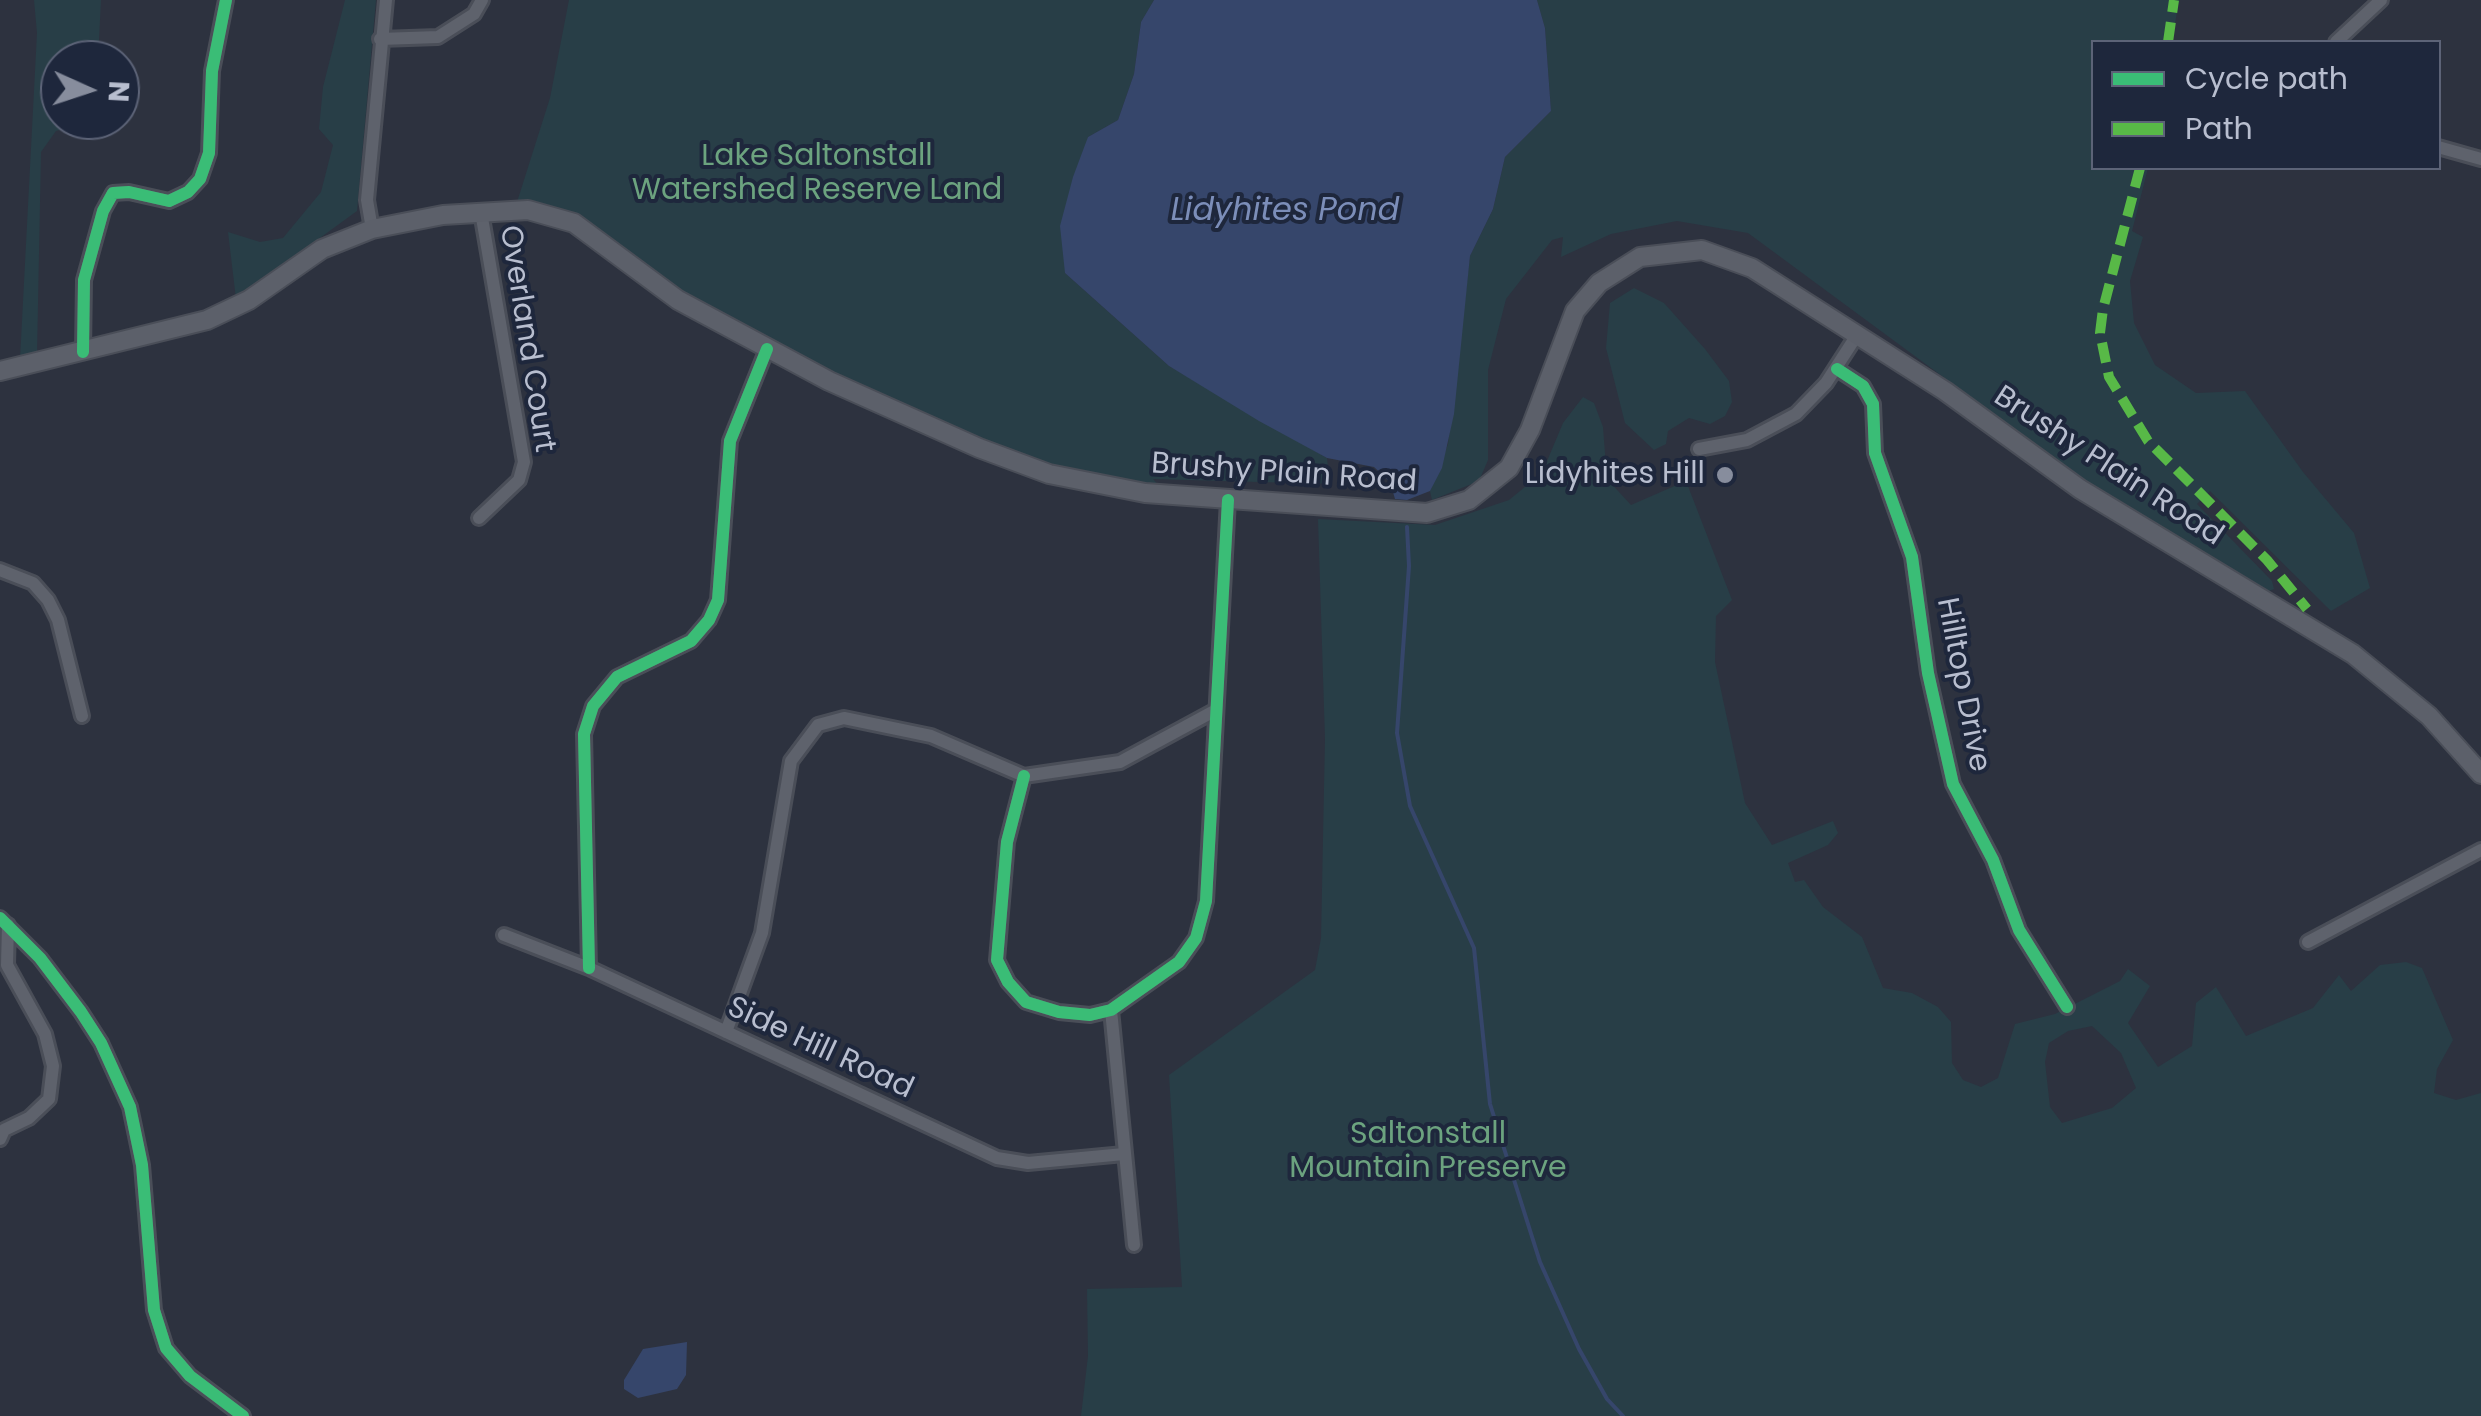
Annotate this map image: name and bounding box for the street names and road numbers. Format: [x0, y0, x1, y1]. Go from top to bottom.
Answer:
street label: Overland Court [490, 223, 562, 455]
street label: Brushy Plain Road [1987, 379, 2229, 555]
street label: Brushy Plain Road [1150, 447, 1418, 501]
street label: Hilltop Drive [1927, 595, 1997, 775]
street label: Side Hill Road [721, 990, 919, 1108]

